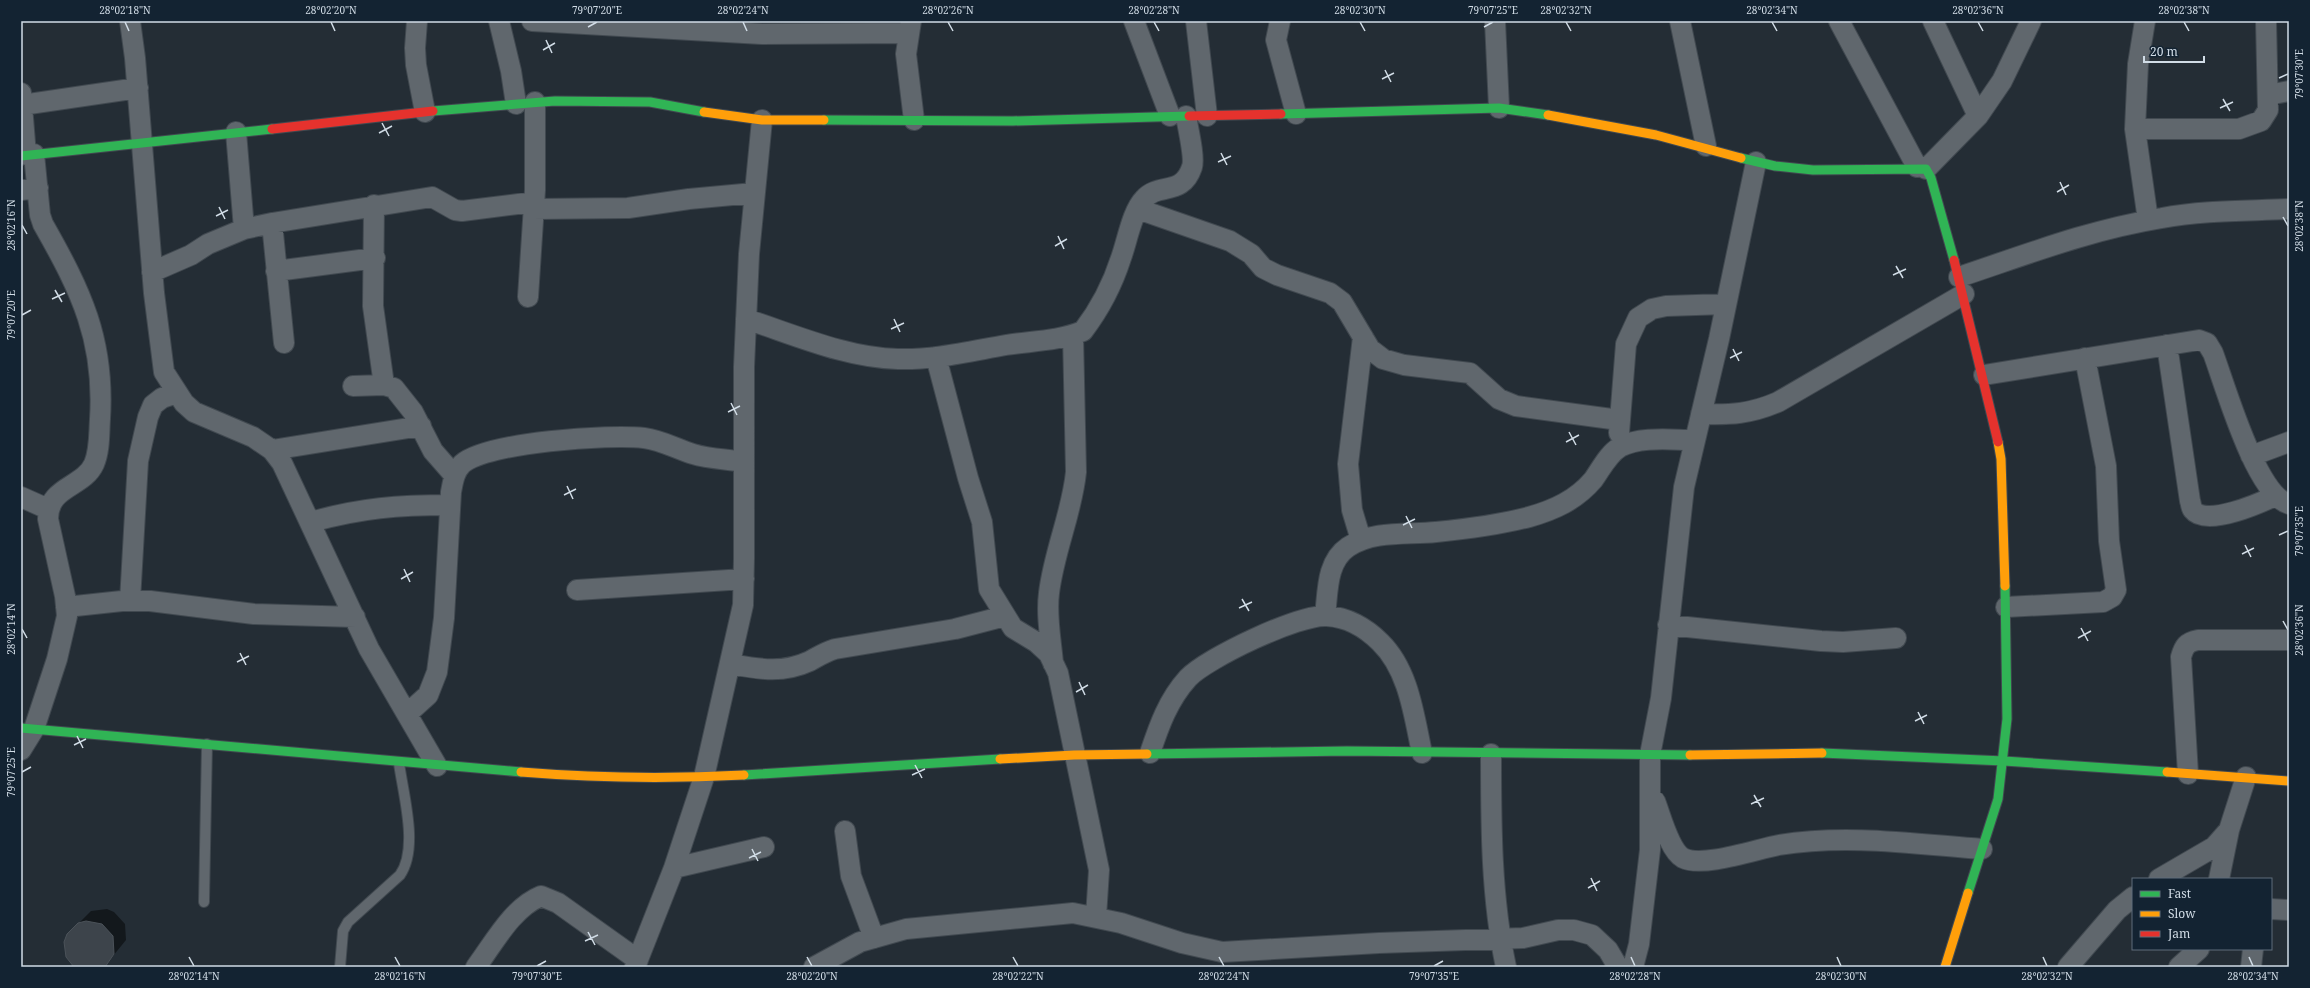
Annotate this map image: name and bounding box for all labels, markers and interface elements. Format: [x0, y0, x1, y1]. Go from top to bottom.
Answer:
text: 28°02'18"N [99, 3, 151, 17]
text: 28°02'20"N [305, 3, 357, 17]
text: 79°07'20"E [572, 3, 622, 17]
text: 28°02'24"N [717, 3, 769, 17]
text: 28°02'26"N [922, 3, 974, 17]
text: 28°02'28"N [1128, 3, 1180, 17]
text: 28°02'30"N [1334, 3, 1386, 17]
text: 79°07'25"E [1468, 3, 1518, 17]
text: 28°02'32"N [1540, 3, 1592, 17]
text: 28°02'34"N [1746, 3, 1798, 17]
text: 28°02'36"N [1952, 3, 2004, 17]
text: 28°02'38"N [2158, 3, 2210, 17]
scale bar [2144, 38, 2204, 64]
text: 20 m [2150, 43, 2178, 60]
text: 79°07'30"E [2292, 49, 2306, 99]
text: 28°02'16"N [4, 199, 18, 251]
text: 28°02'38"N [2292, 200, 2306, 252]
text: 79°07'20"E [4, 290, 18, 340]
text: 79°07'35"E [2292, 506, 2306, 556]
text: 28°02'14"N [4, 603, 18, 655]
text: 28°02'36"N [2292, 604, 2306, 656]
text: 79°07'25"E [4, 747, 18, 797]
legend [2132, 878, 2272, 950]
text: Fast [2168, 885, 2191, 902]
text: Slow [2168, 905, 2196, 922]
text: Jam [2167, 925, 2190, 942]
text: 28°02'14"N [168, 969, 220, 983]
text: 28°02'16"N [374, 969, 426, 983]
text: 79°07'30"E [512, 969, 562, 983]
text: 28°02'20"N [786, 969, 838, 983]
text: 28°02'22"N [992, 969, 1044, 983]
text: 28°02'24"N [1198, 969, 1250, 983]
text: 79°07'35"E [1409, 969, 1459, 983]
text: 28°02'28"N [1609, 969, 1661, 983]
text: 28°02'30"N [1815, 969, 1867, 983]
text: 28°02'32"N [2021, 969, 2073, 983]
text: 28°02'34"N [2227, 969, 2279, 983]

